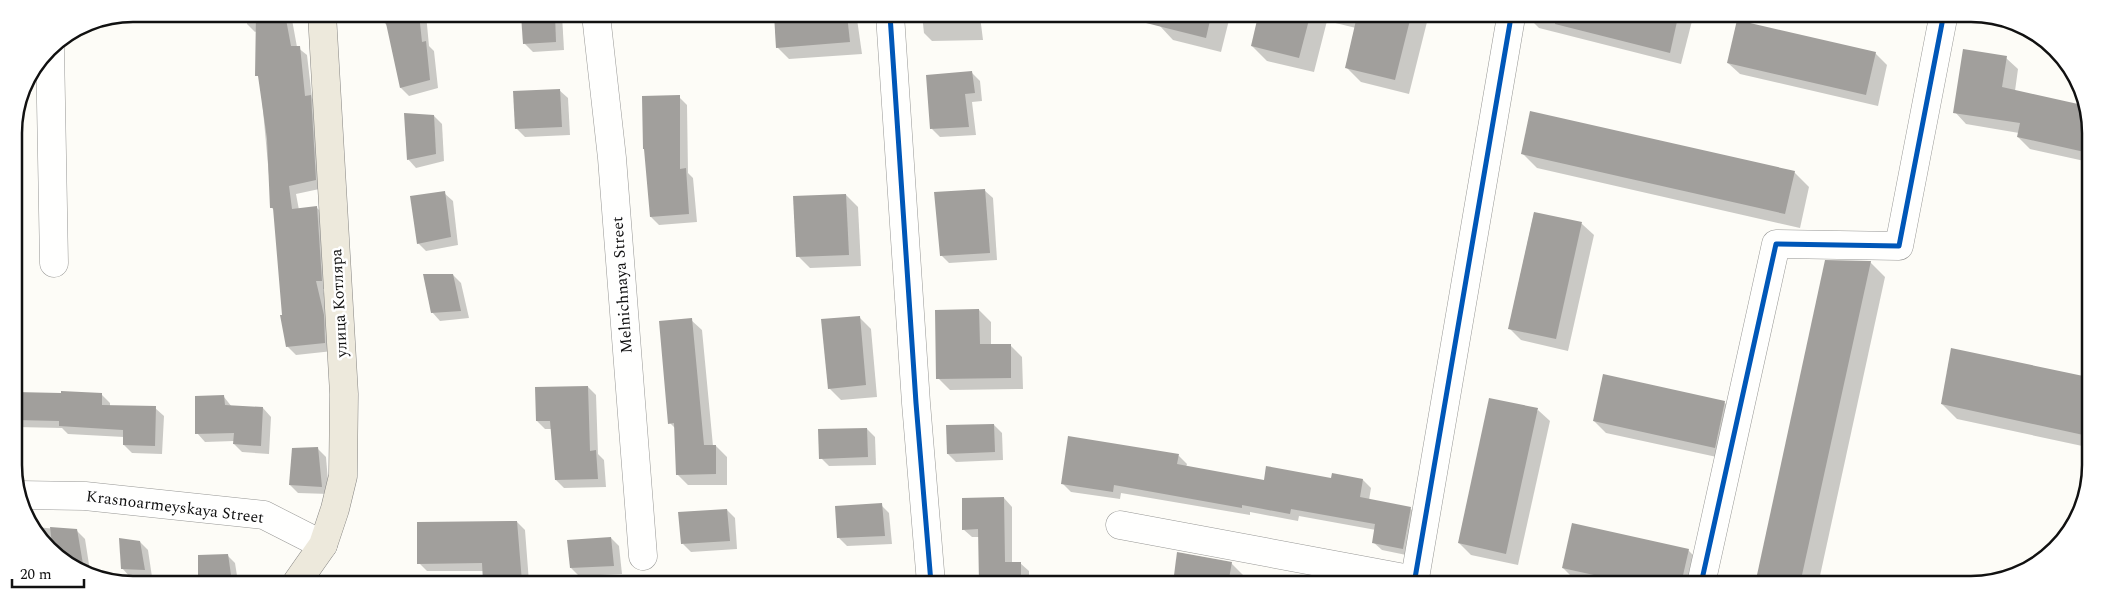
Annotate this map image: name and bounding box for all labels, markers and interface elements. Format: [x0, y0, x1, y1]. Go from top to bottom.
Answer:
street label: Melnichnaya Street [605, 215, 639, 354]
street label: улица Котляра [324, 248, 354, 359]
street label: Krasnoarmeyskaya Street [85, 484, 266, 530]
scale bar [12, 556, 85, 588]
text: 20 m [20, 563, 52, 586]

